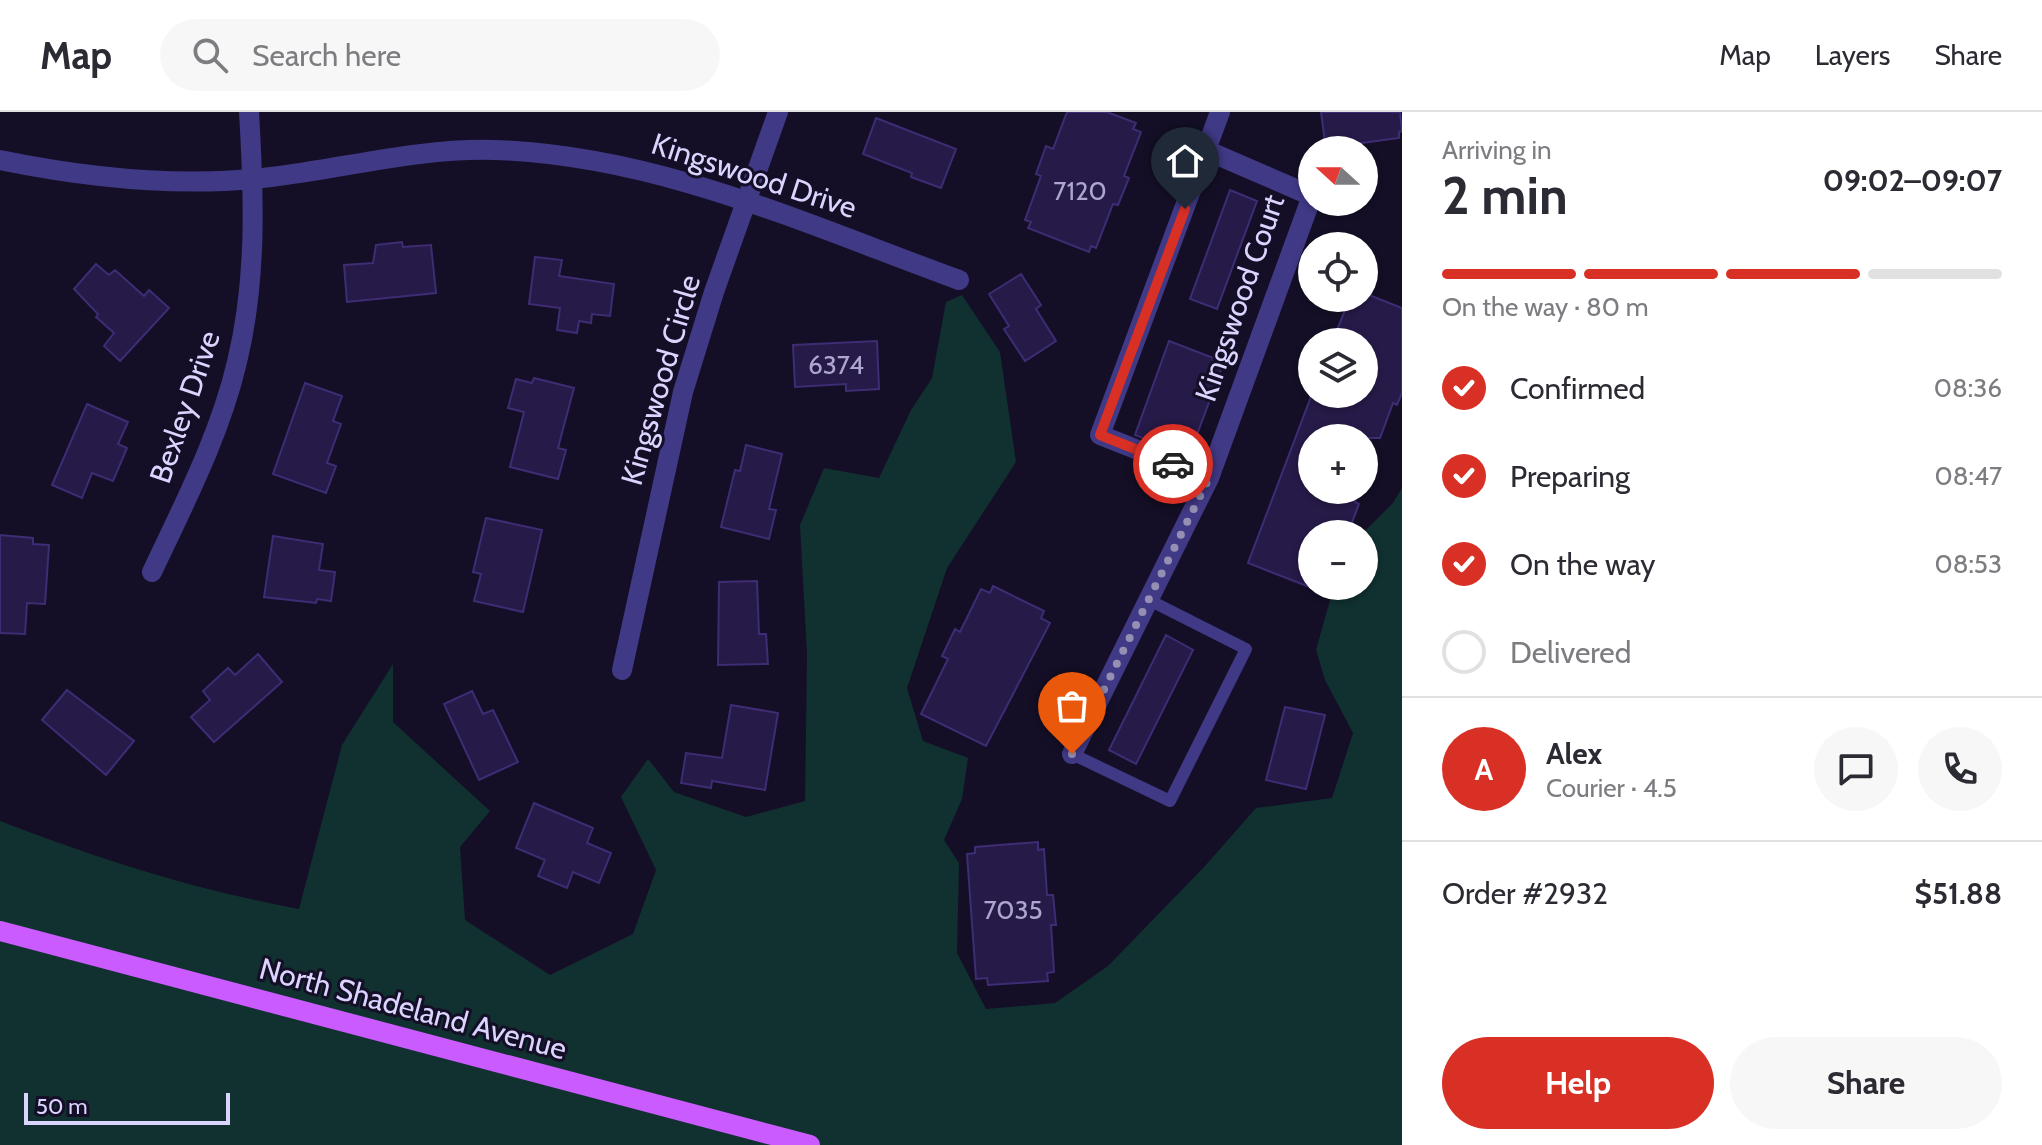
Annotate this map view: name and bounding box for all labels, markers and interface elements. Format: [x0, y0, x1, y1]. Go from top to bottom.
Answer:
search box [160, 19, 720, 91]
text: Map [40, 32, 112, 79]
icon: search [188, 33, 232, 77]
text: Search here [252, 37, 401, 74]
text: Map [1719, 38, 1771, 72]
text: Layers [1815, 38, 1890, 72]
text: Share [1934, 38, 2002, 72]
street label: Kingswood Drive [647, 125, 861, 226]
pin [1151, 127, 1219, 209]
text: Arriving in [1442, 134, 1552, 166]
north arrow [1298, 136, 1378, 216]
map controls [1298, 136, 1378, 600]
icon: home [1163, 139, 1207, 183]
text: 09:02–09:07 [1823, 162, 2002, 199]
text: 2 min [1442, 164, 1568, 227]
house number: 7120 [1053, 175, 1107, 207]
street label: Kingswood Court [1187, 190, 1292, 406]
button: locate [1298, 232, 1378, 312]
street label: Kingswood Circle [613, 270, 708, 489]
text: On the way · 80 m [1442, 291, 1649, 323]
street label: Bexley Drive [141, 326, 228, 488]
button: layers [1298, 328, 1378, 408]
house number: 6374 [808, 349, 864, 381]
icon: check [1442, 366, 1486, 410]
text: Confirmed [1510, 370, 1645, 407]
text: 08:36 [1934, 372, 2002, 404]
courier [1133, 424, 1213, 504]
button: + [1298, 424, 1378, 504]
icon: car [1151, 442, 1195, 486]
icon: check [1442, 454, 1486, 498]
text: Preparing [1510, 458, 1630, 495]
text: 08:47 [1935, 460, 2002, 492]
button: − [1298, 520, 1378, 600]
icon: check [1442, 542, 1486, 586]
text: On the way [1510, 546, 1655, 583]
text: 08:53 [1935, 548, 2002, 580]
text: Delivered [1510, 634, 1631, 671]
pin [1038, 672, 1106, 754]
icon: bag [1050, 684, 1094, 728]
button: chat [1814, 727, 1898, 811]
button: phone [1918, 727, 2002, 811]
text: Alex [1546, 735, 1602, 772]
text: A [1475, 751, 1493, 788]
text: Courier · 4.5 [1546, 772, 1677, 804]
text: Order #2932 [1442, 875, 1608, 912]
text: $51.88 [1915, 875, 2002, 912]
house number: 7035 [983, 894, 1043, 926]
street label: North Shadeland Avenue [255, 950, 571, 1067]
button: Help [1442, 1037, 1714, 1129]
button: Share [1730, 1037, 2002, 1129]
scale bar [24, 1089, 230, 1125]
text: 50 m [36, 1093, 88, 1120]

